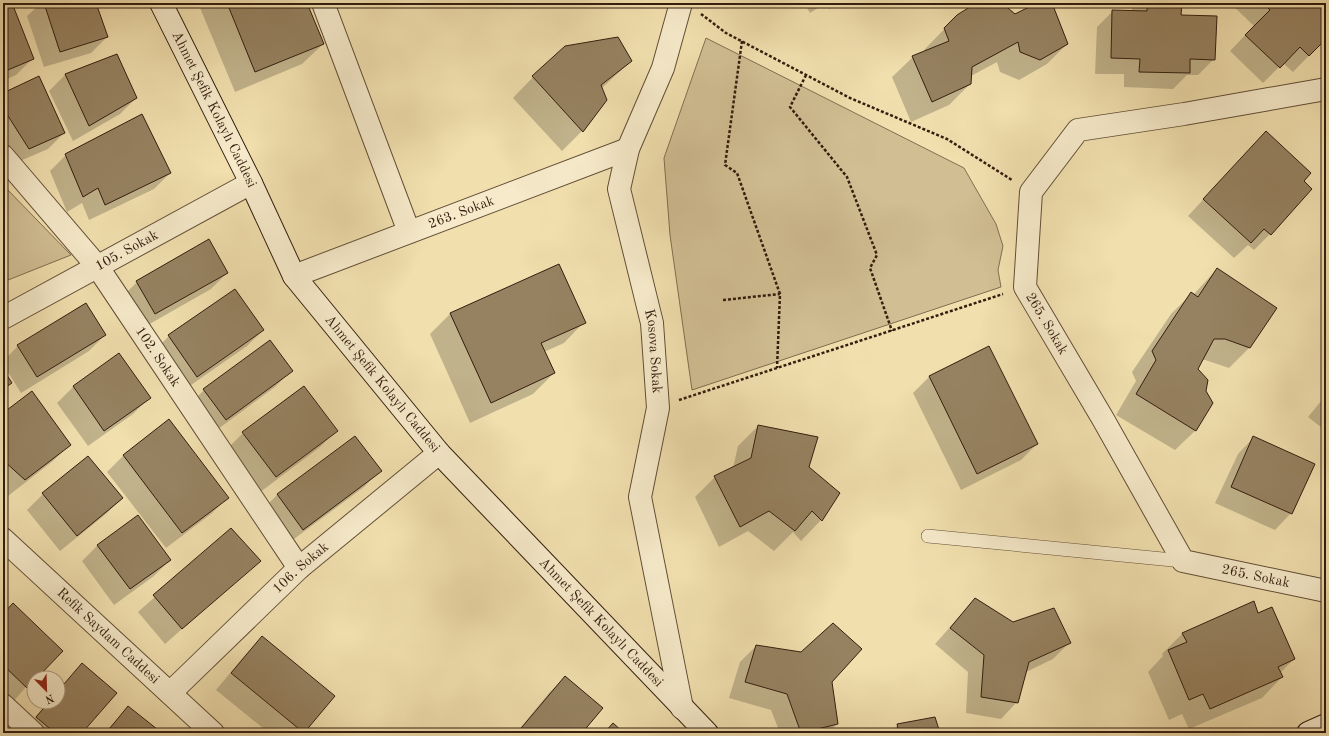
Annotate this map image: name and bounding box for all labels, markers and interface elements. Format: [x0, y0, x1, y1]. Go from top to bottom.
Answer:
street label: Ahmet Şefik Kolaylı Caddesi [169, 29, 259, 190]
street label: 263. Sokak [426, 194, 496, 231]
street label: 105. Sokak [93, 228, 161, 273]
street label: 265. Sokak [1023, 290, 1070, 357]
street label: Kosova Sokak [642, 308, 664, 394]
street label: Ahmet Şefik Kolaylı Caddesi [322, 313, 443, 455]
street label: 102. Sokak [133, 324, 183, 390]
street label: 106. Sokak [270, 540, 331, 596]
street label: Ahmet Şefik Kolaylı Caddesi [536, 555, 666, 690]
street label: 265. Sokak [1220, 562, 1291, 590]
street label: Refik Saydam Caddesi [54, 586, 162, 687]
north arrow [26, 670, 66, 710]
text: N [43, 691, 55, 705]

